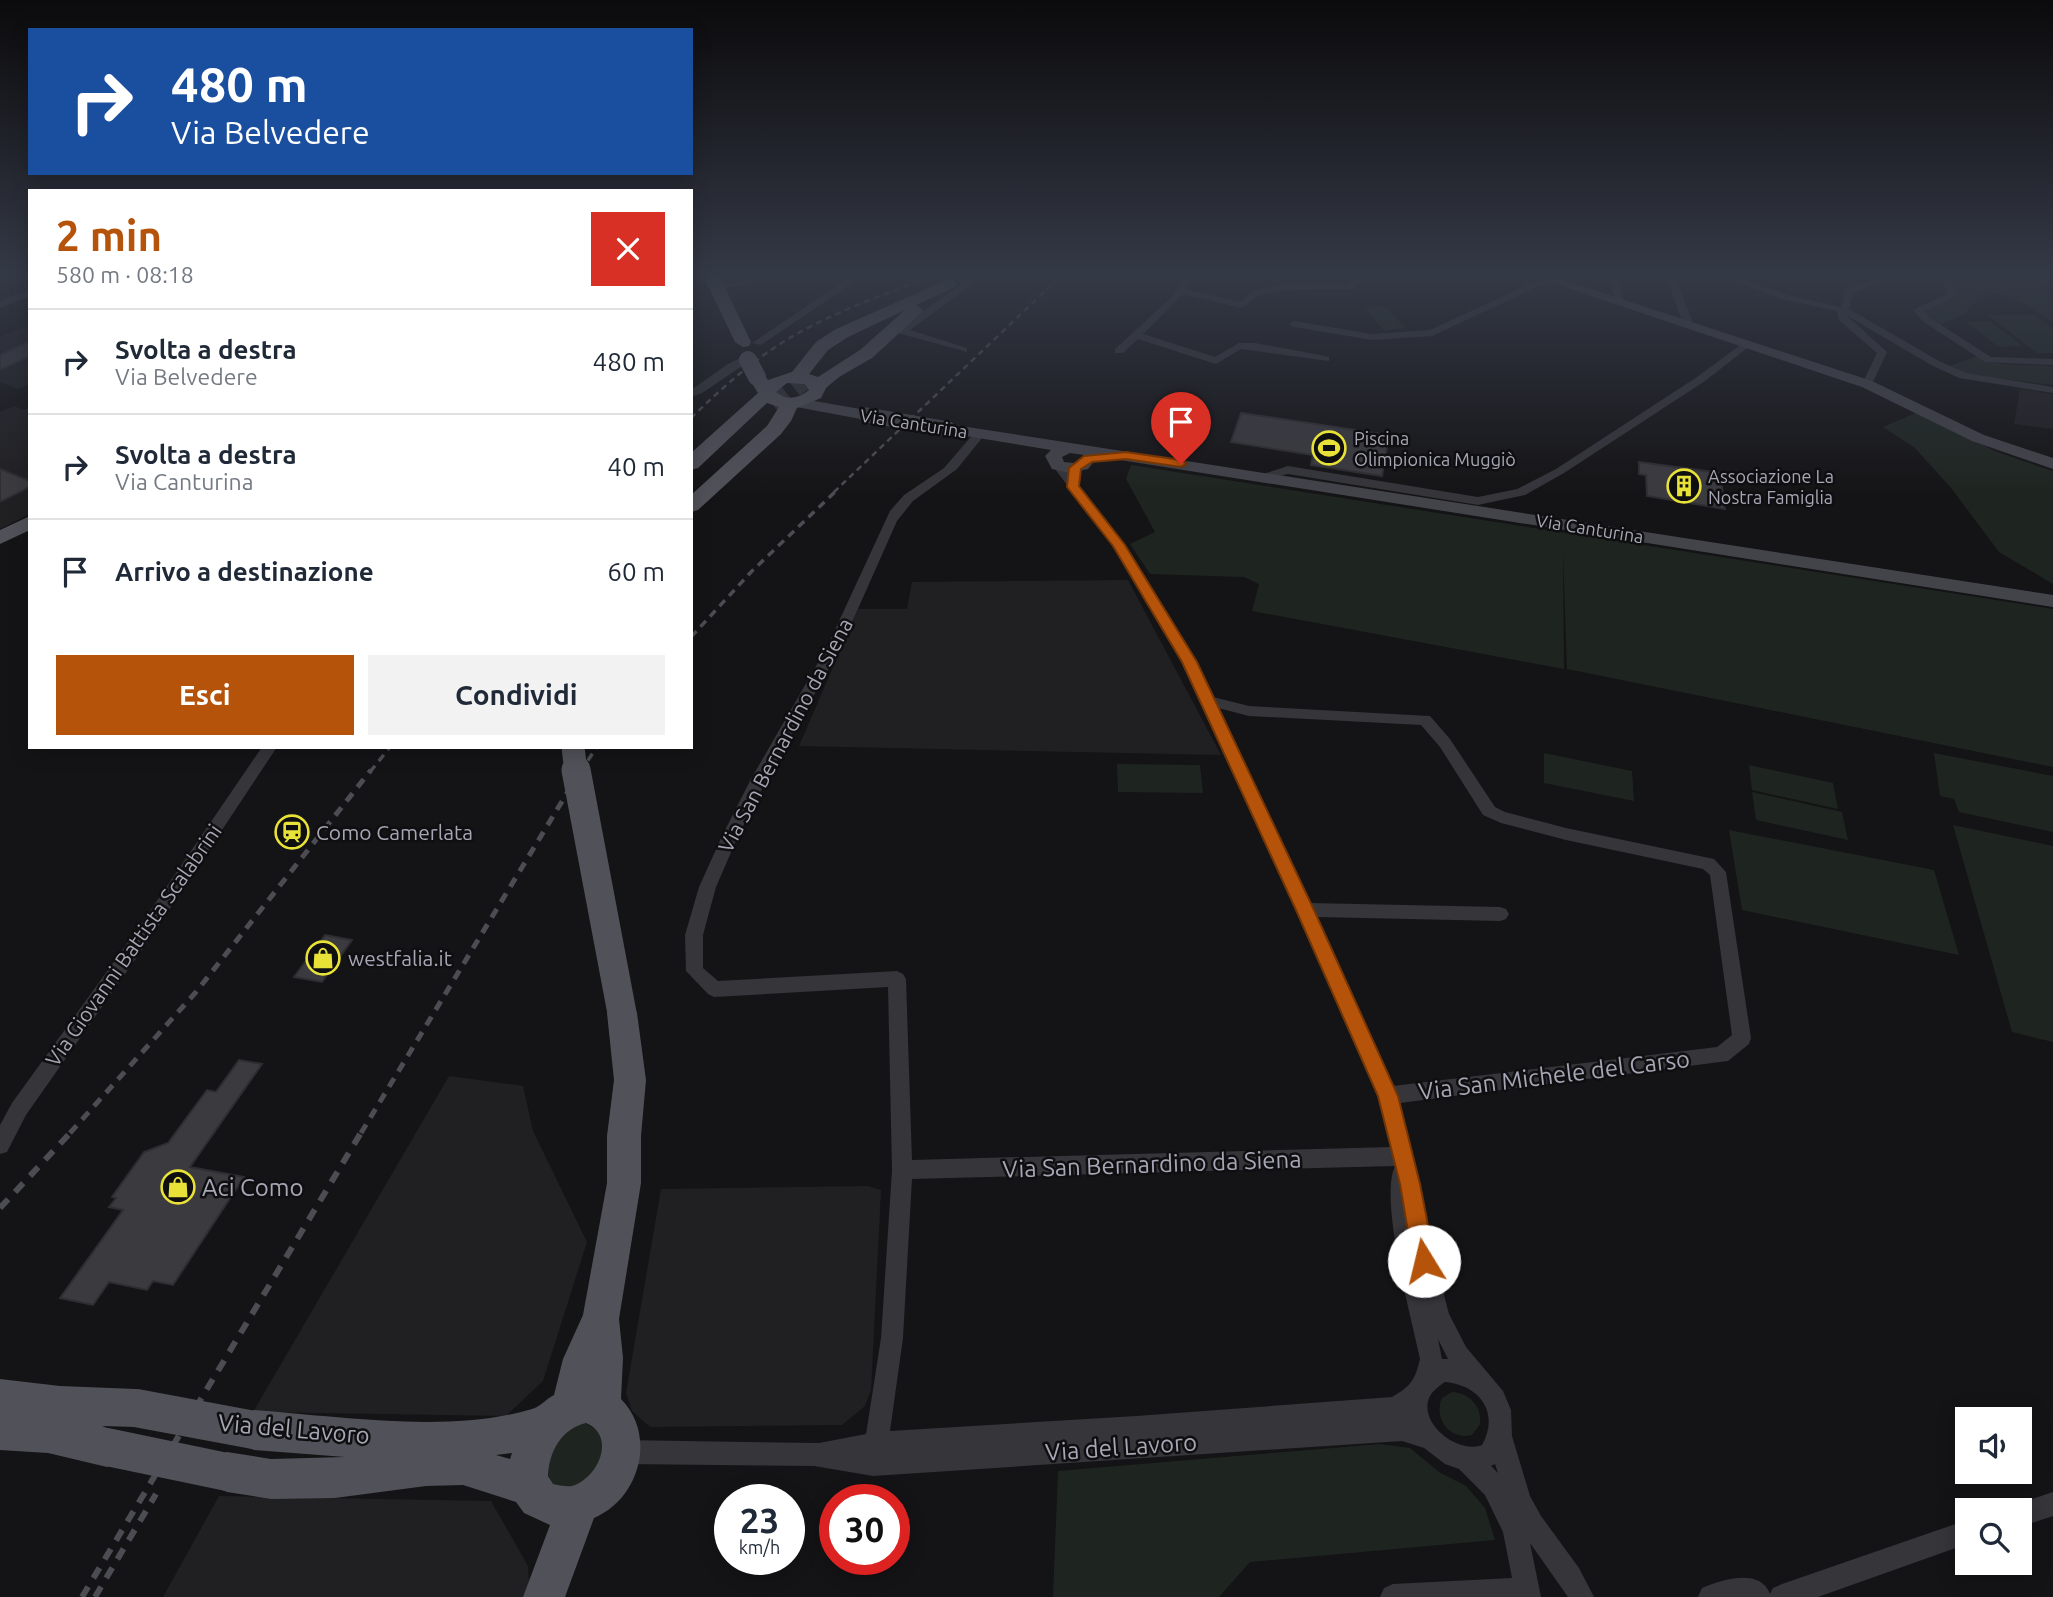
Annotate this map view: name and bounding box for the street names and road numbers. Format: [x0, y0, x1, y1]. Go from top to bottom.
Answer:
street label: Via Canturina [859, 405, 969, 441]
street label: Via Canturina [1535, 510, 1645, 546]
street label: Via San Bernardino da Siena [713, 614, 857, 856]
street label: Via Giovanni Battista Scalabrini [40, 819, 226, 1071]
street label: Via San Michele del Carso [1417, 1045, 1691, 1105]
street label: Via San Bernardino da Siena [1002, 1145, 1302, 1183]
street label: Via del Lavoro [217, 1409, 371, 1449]
street label: Via del Lavoro [1044, 1428, 1198, 1466]

